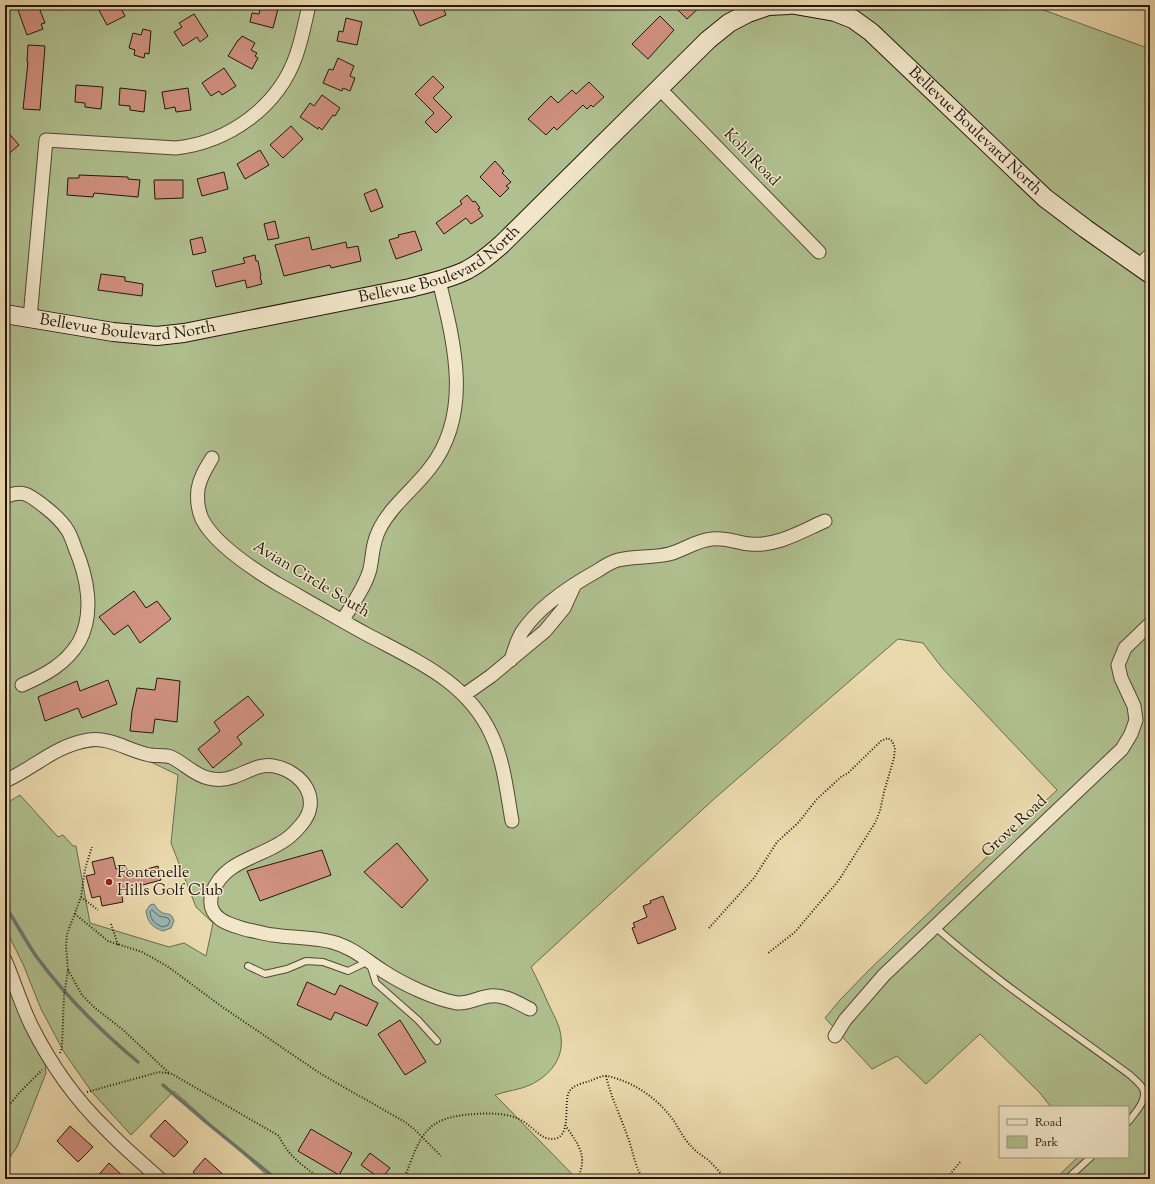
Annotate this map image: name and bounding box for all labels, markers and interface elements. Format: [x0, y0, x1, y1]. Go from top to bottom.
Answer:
street label: Bellevue Boulevard North [903, 62, 1048, 201]
street label: Kohl Road [717, 124, 785, 192]
street label: Bellevue Boulevard North [357, 220, 526, 309]
street label: Bellevue Boulevard North [38, 308, 218, 348]
street label: Avian Circle South [248, 536, 374, 624]
street label: Grove Road [977, 791, 1053, 863]
place label: Fontenelle Hills Golf Club [117, 862, 223, 903]
marker: Fontenelle Hills Golf Club [104, 877, 114, 887]
legend [999, 1106, 1129, 1158]
text: Road [1035, 1114, 1062, 1132]
text: Park [1035, 1134, 1058, 1152]

